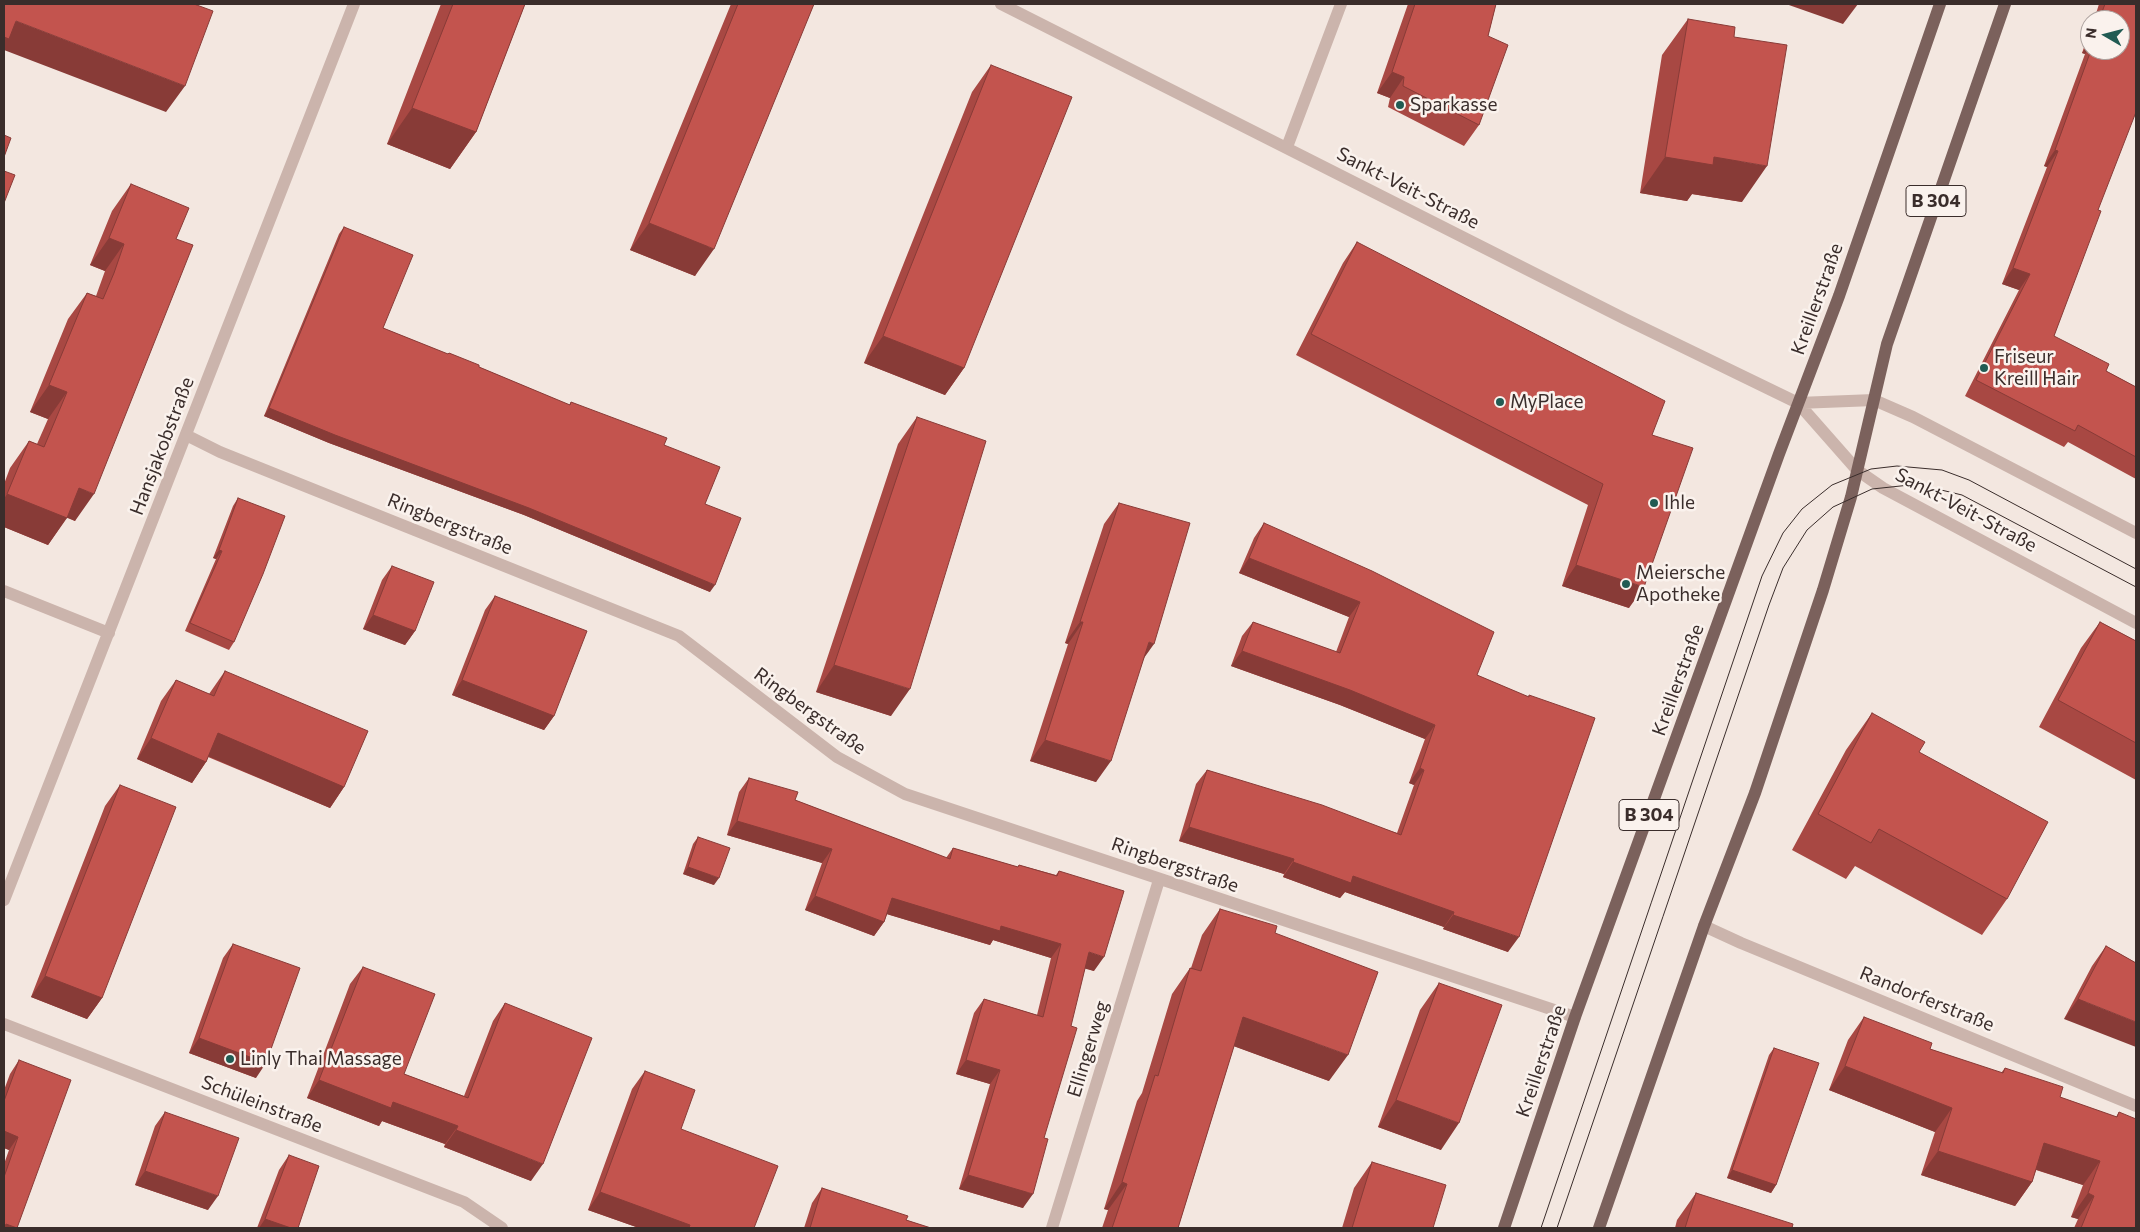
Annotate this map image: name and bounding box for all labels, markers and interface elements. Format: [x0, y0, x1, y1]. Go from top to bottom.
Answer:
north arrow [2080, 10, 2130, 60]
text: N [2081, 27, 2100, 39]
place label: Sparkasse [1410, 94, 1497, 116]
marker: Sparkasse [1394, 99, 1406, 111]
street label: Sankt-Veit-Straße [1333, 142, 1483, 234]
road number: B 304 [1906, 186, 1966, 217]
street label: Kreillerstraße [1786, 240, 1848, 358]
place label: Friseur Kreill Hair [1994, 346, 2079, 390]
marker: Friseur Kreill Hair [1978, 362, 1990, 374]
street label: Hansjakobstraße [125, 374, 199, 518]
place label: MyPlace [1510, 391, 1584, 413]
marker: MyPlace [1494, 396, 1506, 408]
street label: Sankt-Veit-Straße [1891, 463, 2041, 557]
street label: Ringbergstraße [384, 488, 516, 560]
place label: Ihle [1664, 492, 1695, 514]
marker: Ihle [1648, 497, 1660, 509]
place label: Meiersche Apotheke [1636, 562, 1725, 606]
marker: Meiersche Apotheke [1620, 578, 1632, 590]
street label: Kreillerstraße [1647, 621, 1709, 739]
street label: Ringbergstraße [749, 663, 871, 759]
road number: B 304 [1619, 800, 1679, 830]
street label: Ringbergstraße [1108, 833, 1242, 897]
street label: Randorferstraße [1856, 962, 1998, 1036]
street label: Ellingerweg [1063, 998, 1113, 1100]
street label: Kreillerstraße [1511, 1002, 1571, 1120]
place label: Linly Thai Massage [240, 1048, 402, 1070]
marker: Linly Thai Massage [224, 1053, 236, 1065]
street label: Schüleinstraße [198, 1070, 326, 1138]

